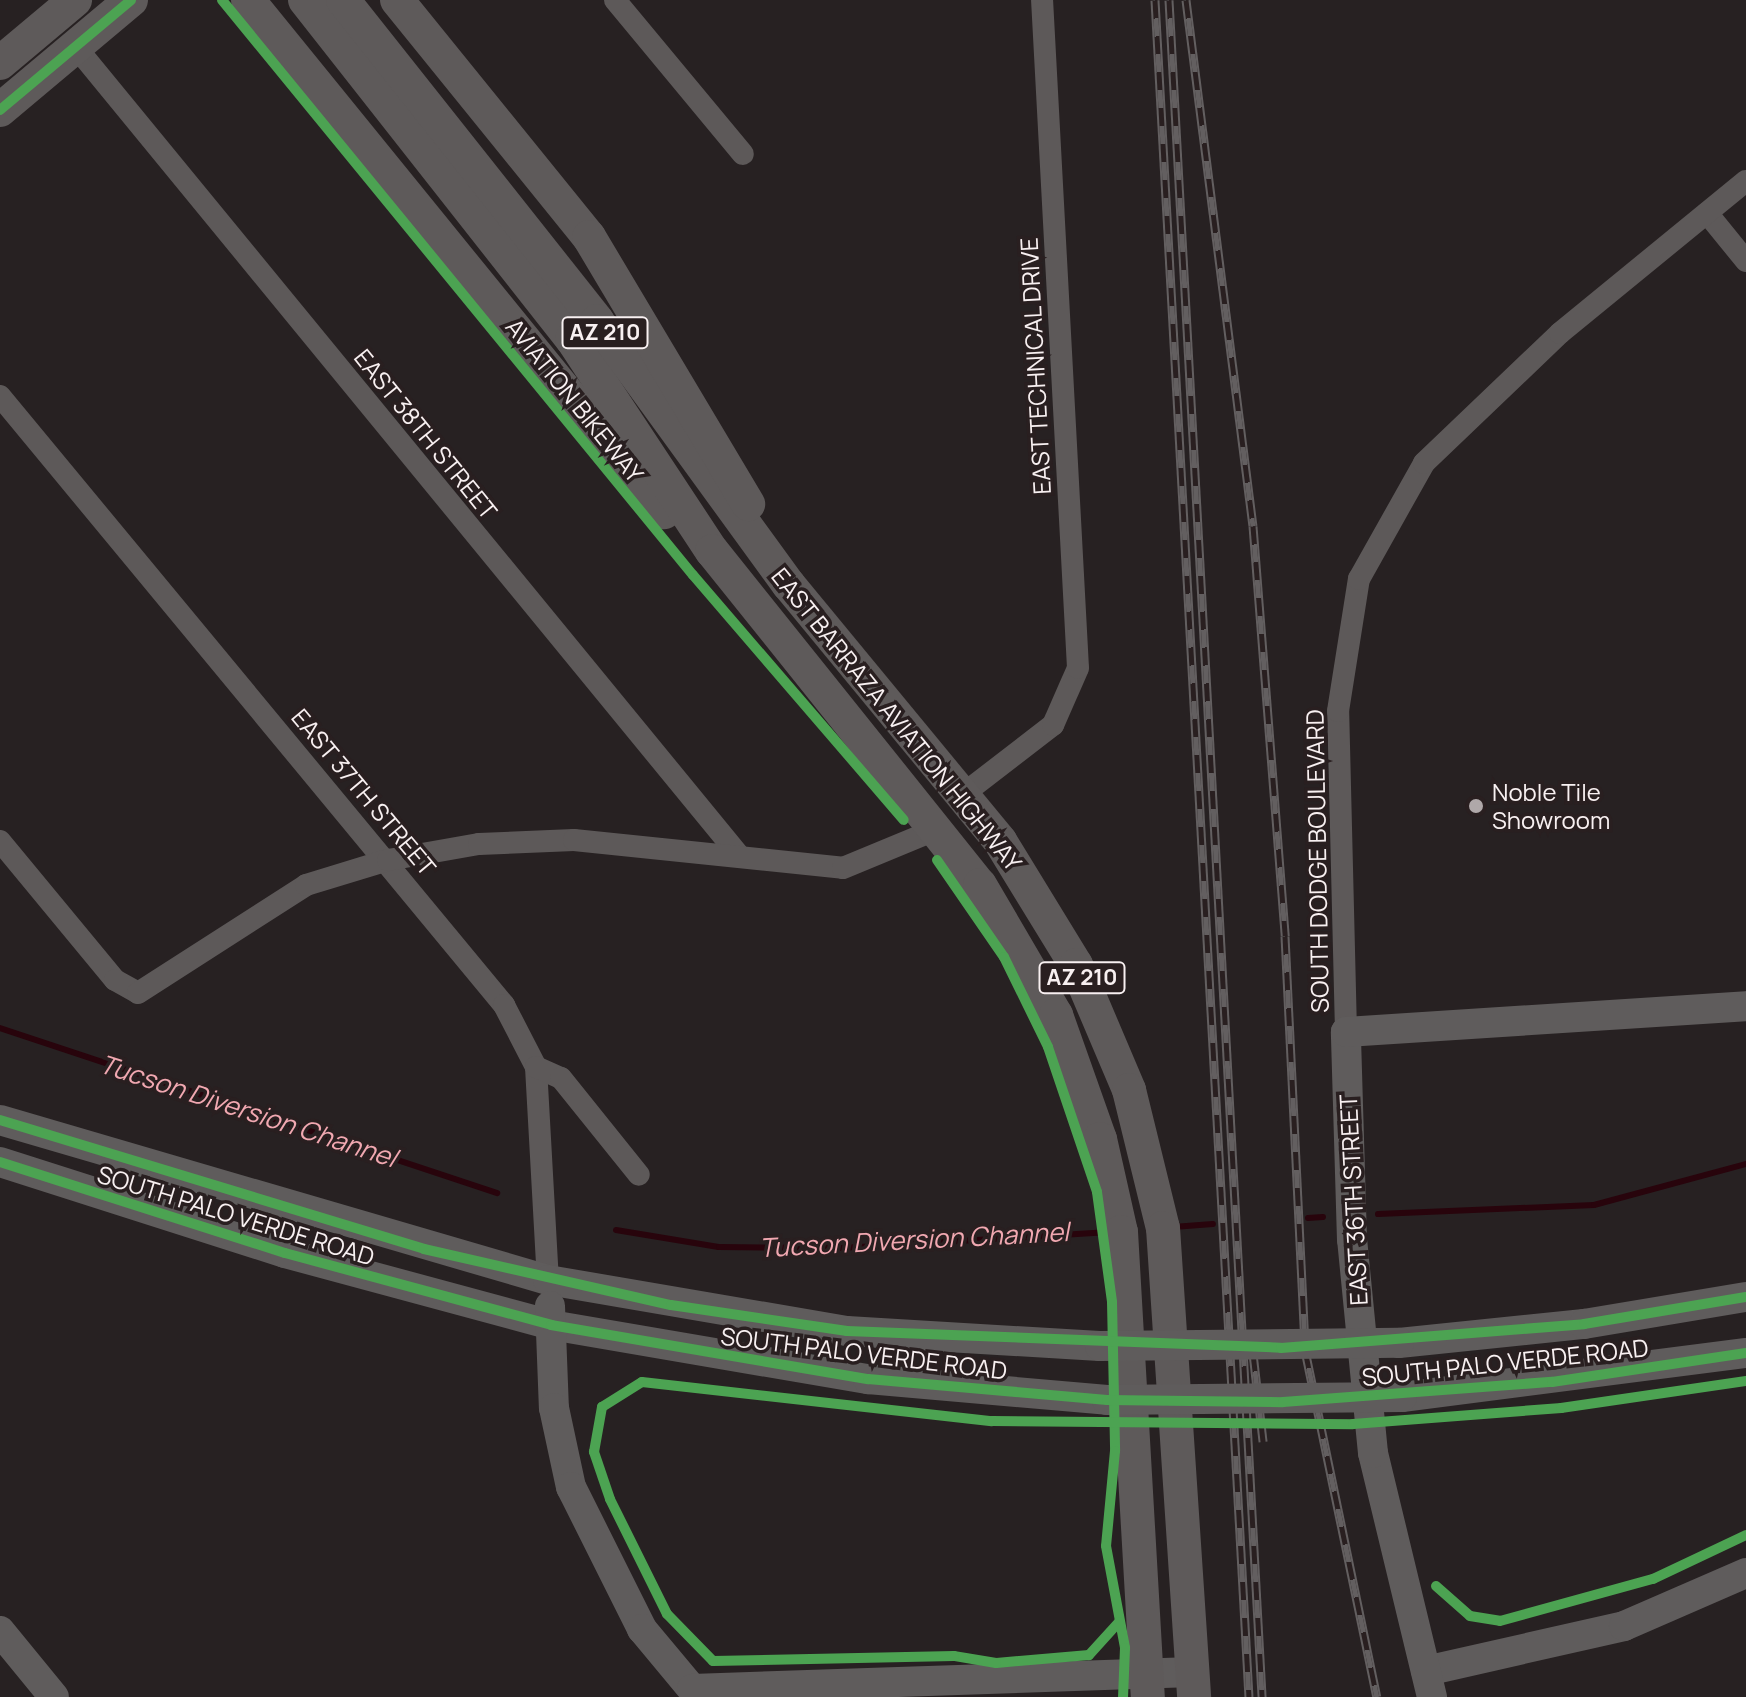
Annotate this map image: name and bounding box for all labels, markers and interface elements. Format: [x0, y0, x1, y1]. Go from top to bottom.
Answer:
street label: EAST TECHNICAL DRIVE [1014, 236, 1056, 496]
street label: AVIATION BIKEWAY [500, 312, 650, 488]
road number: AZ 210 [561, 315, 649, 351]
street label: EAST 38TH STREET [348, 343, 504, 525]
street label: EAST BARRAZA AVIATION HIGHWAY [766, 562, 1028, 876]
street label: EAST 37TH STREET [286, 703, 442, 881]
street label: SOUTH DODGE BOULEVARD [1300, 709, 1334, 1013]
place label: Noble Tile Showroom [1492, 778, 1610, 834]
marker: Noble Tile Showroom [1467, 797, 1485, 815]
road number: AZ 210 [1038, 960, 1126, 996]
water label: Tucson Diversion Channel [96, 1048, 400, 1174]
street label: EAST 36TH STREET [1333, 1093, 1373, 1307]
street label: SOUTH PALO VERDE ROAD [94, 1159, 378, 1271]
water label: Tucson Diversion Channel [758, 1216, 1070, 1264]
street label: SOUTH PALO VERDE ROAD [719, 1321, 1009, 1385]
street label: SOUTH PALO VERDE ROAD [1360, 1333, 1650, 1391]

